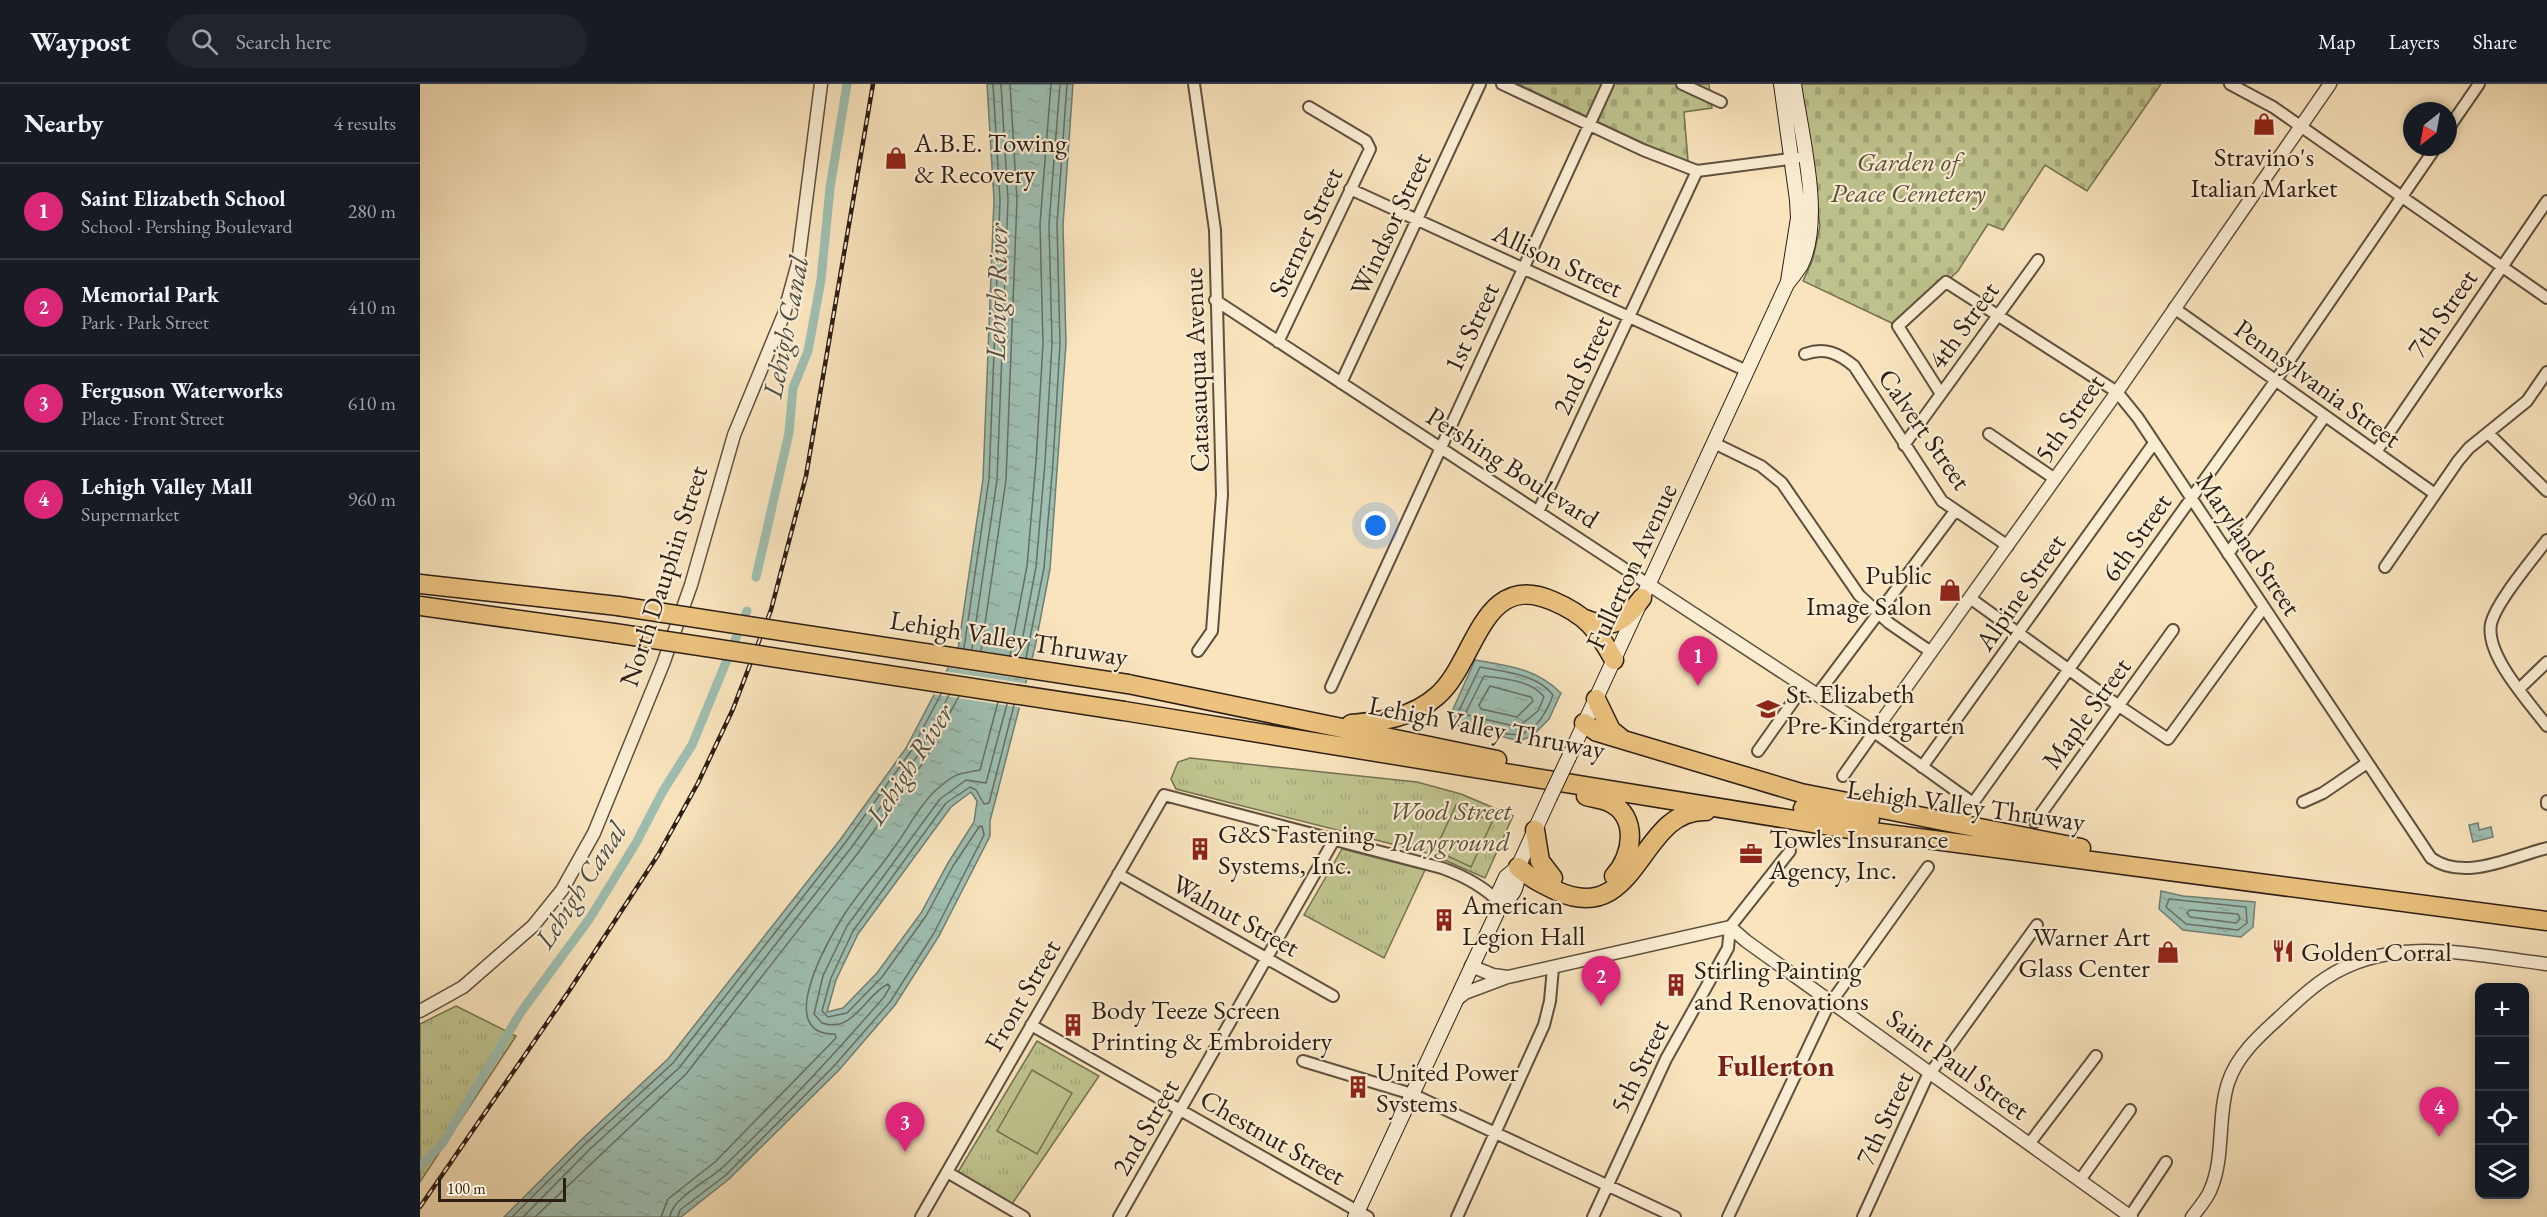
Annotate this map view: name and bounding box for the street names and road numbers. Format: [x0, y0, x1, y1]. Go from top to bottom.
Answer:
street label: Windsor Street [1341, 146, 1439, 301]
street label: Sterner Street [1260, 161, 1350, 302]
street label: Allison Street [1487, 214, 1629, 306]
street label: 7th Street [2399, 262, 2485, 364]
street label: Catasauqua Avenue [1175, 267, 1217, 473]
street label: 4th Street [1919, 274, 2007, 376]
street label: 1st Street [1435, 276, 1507, 377]
street label: 2nd Street [1544, 309, 1620, 420]
street label: Pennsylvania Street [2228, 311, 2409, 456]
street label: Calvert Street [1870, 361, 1980, 497]
street label: 5th Street [2026, 367, 2112, 469]
street label: Pershing Boulevard [1420, 398, 1606, 536]
street label: North Dauphin Street [611, 461, 715, 691]
street label: Maryland Street [2188, 466, 2310, 623]
street label: Fullerton Avenue [1577, 477, 1685, 655]
street label: 6th Street [2093, 486, 2179, 588]
street label: Alpine Street [1966, 526, 2073, 658]
street label: Lehigh Valley Thruway [888, 602, 1131, 674]
street label: Maple Street [2034, 650, 2139, 776]
street label: Lehigh Valley Thruway [1366, 687, 1609, 767]
street label: Lehigh Valley Thruway [1845, 771, 2088, 839]
street label: Walnut Street [1166, 866, 1307, 965]
street label: Front Street [976, 932, 1068, 1057]
street label: Saint Paul Street [1880, 1001, 2037, 1128]
street label: 5th Street [1601, 1013, 1677, 1119]
street label: 7th Street [1847, 1065, 1921, 1171]
street label: 2nd Street [1103, 1072, 1187, 1181]
street label: Chestnut Street [1194, 1081, 1353, 1193]

